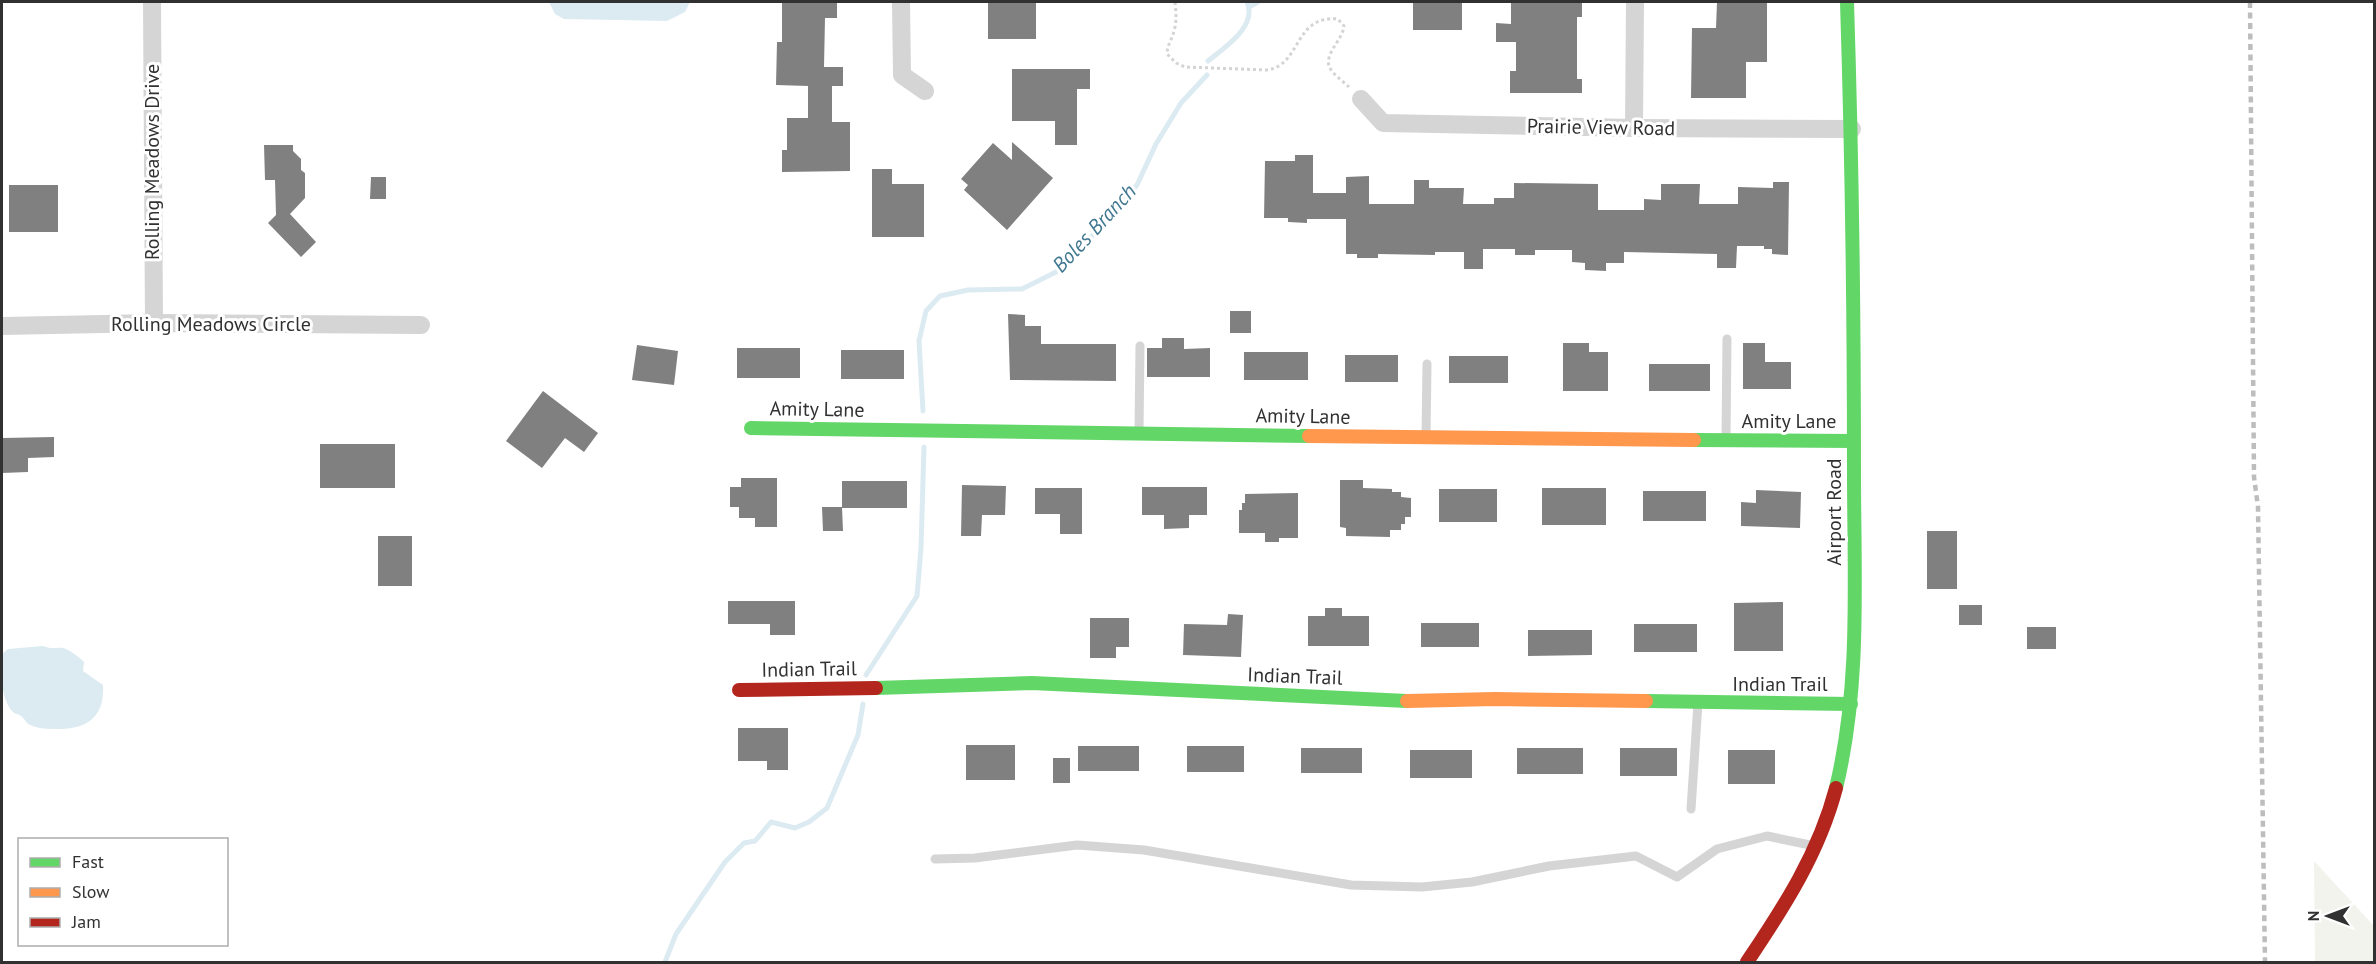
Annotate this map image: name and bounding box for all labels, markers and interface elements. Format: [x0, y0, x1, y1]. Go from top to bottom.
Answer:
street label: Rolling Meadows Drive [139, 64, 165, 260]
street label: Prairie View Road [1527, 113, 1675, 141]
water label: Boles Branch [1046, 178, 1142, 278]
street label: Rolling Meadows Circle [111, 311, 311, 337]
street label: Amity Lane [769, 395, 865, 423]
street label: Amity Lane [1255, 402, 1351, 430]
street label: Amity Lane [1742, 408, 1836, 434]
street label: Airport Road [1821, 458, 1847, 566]
street label: Indian Trail [761, 655, 857, 683]
street label: Indian Trail [1247, 661, 1343, 691]
street label: Indian Trail [1732, 671, 1828, 697]
legend [18, 838, 228, 946]
text: Fast [72, 850, 104, 873]
text: Slow [72, 880, 110, 903]
north arrow [2298, 886, 2358, 946]
text: Jam [71, 910, 101, 933]
text: N [2303, 911, 2323, 921]

